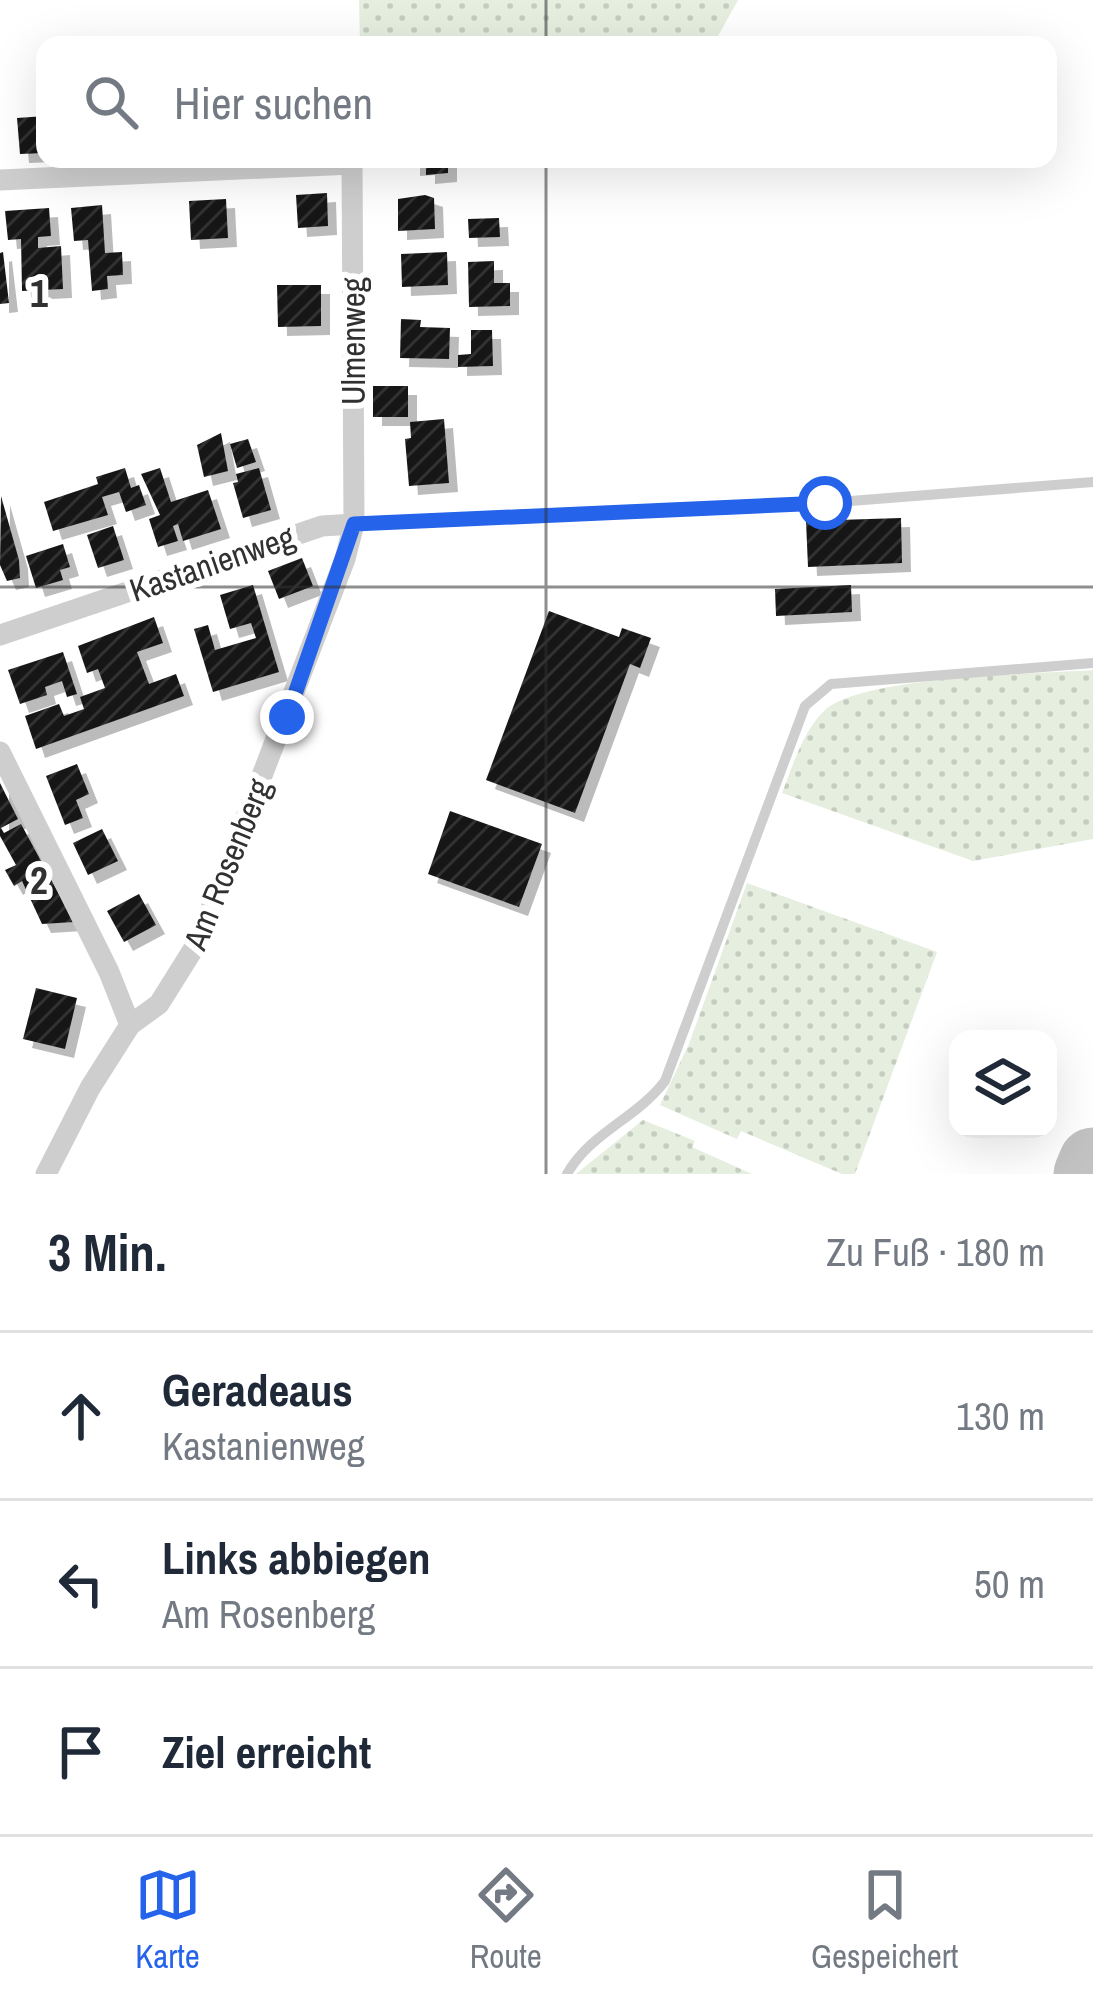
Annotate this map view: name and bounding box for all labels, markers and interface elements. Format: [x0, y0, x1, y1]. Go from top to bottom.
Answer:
search box [36, 36, 1057, 168]
icon: search [78, 69, 144, 135]
text: Hier suchen [174, 72, 373, 133]
text: 1 [30, 267, 48, 319]
street label: Ulmenweg [331, 277, 375, 405]
route start [798, 476, 852, 530]
street label: Kastanienweg [124, 514, 300, 612]
route end [260, 690, 314, 744]
street label: Am Rosenberg [172, 772, 281, 957]
text: 2 [30, 854, 48, 906]
map controls [949, 1030, 1057, 1138]
button: layers [949, 1030, 1057, 1138]
text: 3 Min. [48, 1218, 167, 1287]
text: Zu Fuß · 180 m [826, 1226, 1045, 1278]
text: Geradeaus [162, 1359, 353, 1420]
icon: ahead [48, 1383, 114, 1449]
text: 130 m [956, 1390, 1045, 1442]
text: Kastanienweg [162, 1420, 365, 1472]
text: Links abbiegen [162, 1527, 431, 1588]
icon: left [48, 1551, 114, 1617]
text: 50 m [974, 1558, 1045, 1610]
text: Am Rosenberg [162, 1588, 375, 1640]
icon: arrive [48, 1719, 114, 1785]
text: Ziel erreicht [162, 1721, 371, 1782]
tab: Karte [135, 1862, 201, 1978]
tab: Route [470, 1862, 542, 1978]
tab: Gespeichert [811, 1862, 958, 1978]

